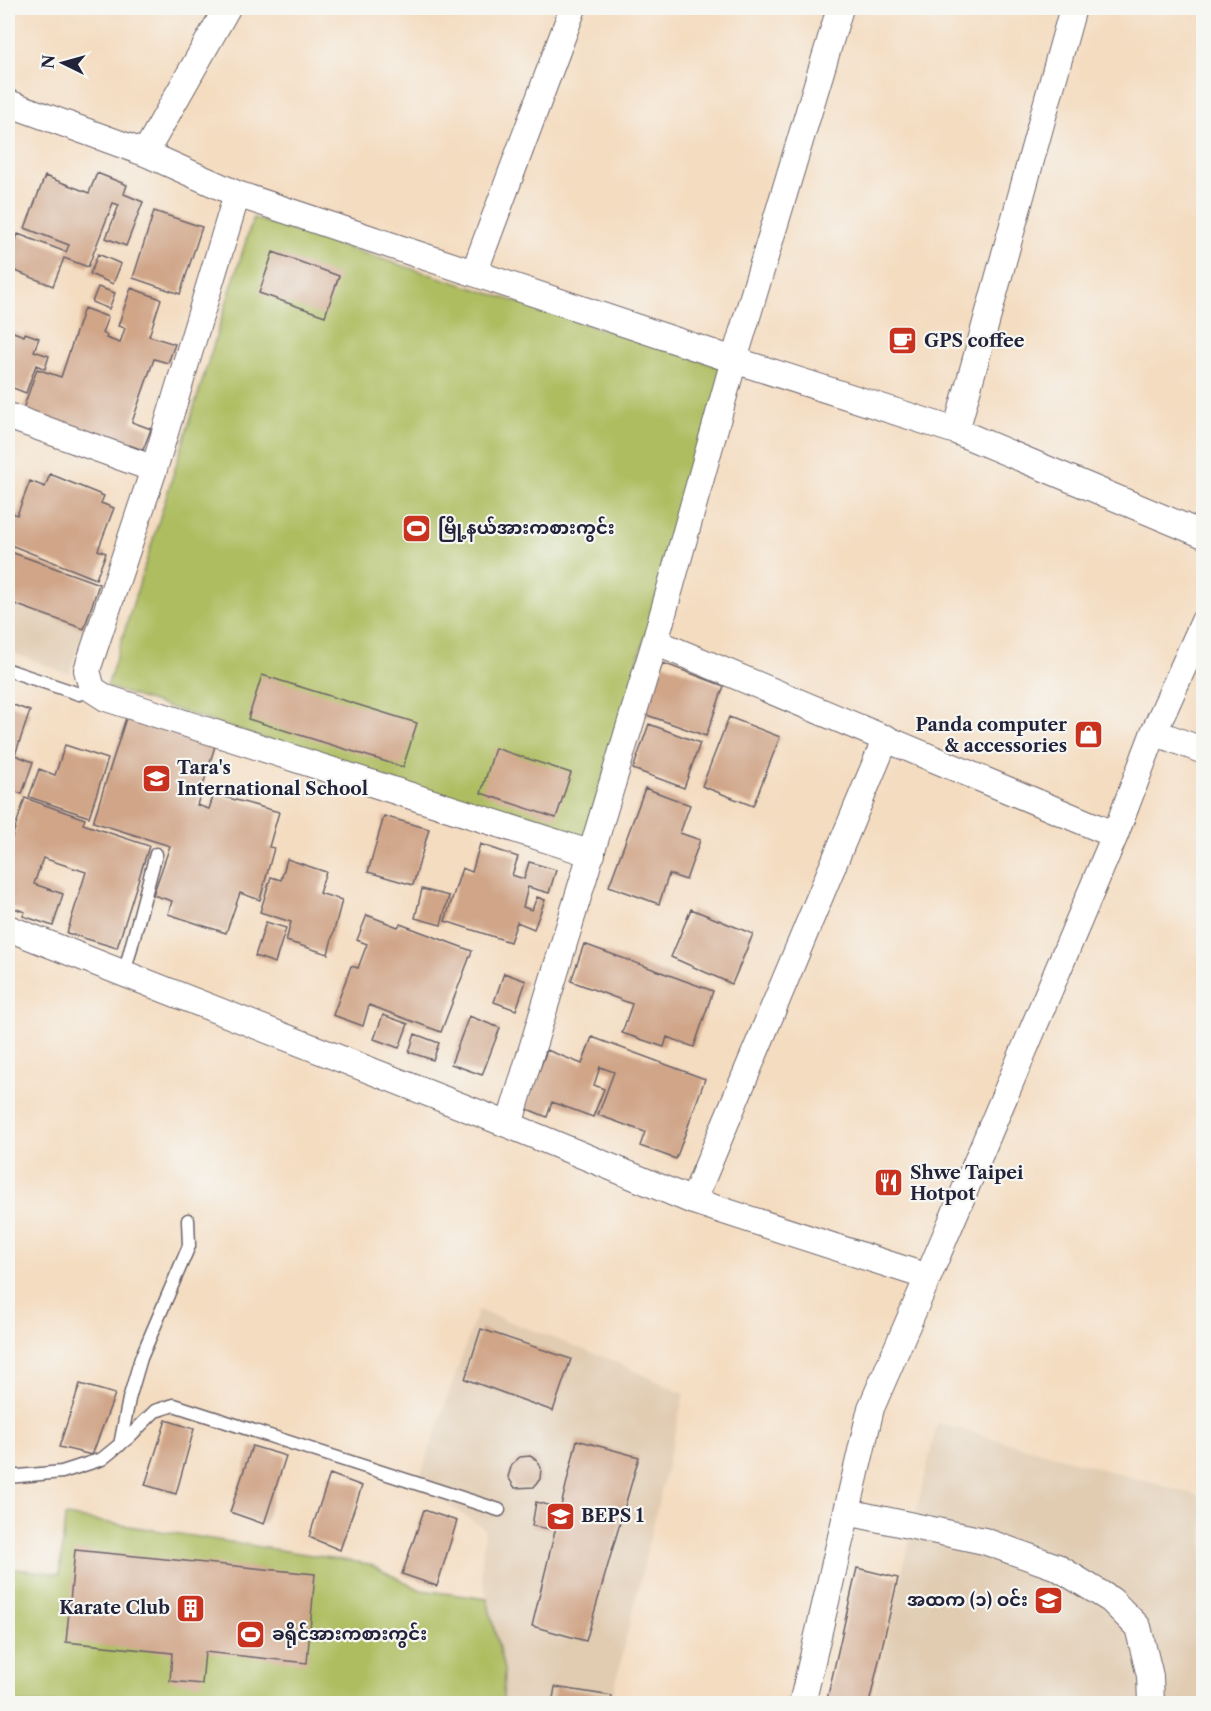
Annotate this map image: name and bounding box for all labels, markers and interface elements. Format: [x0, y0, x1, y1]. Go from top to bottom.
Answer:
north arrow [33, 33, 93, 93]
text: N [37, 54, 59, 69]
cafe icon: GPS coffee [887, 325, 919, 357]
place label: GPS coffee [924, 330, 1025, 352]
sports icon: မြို့နယ်အားကစားကွင်း [401, 512, 433, 544]
place label: မြို့နယ်အားကစားကွင်း [438, 516, 615, 542]
place label: Panda computer & accessories [915, 714, 1067, 757]
shop icon: Panda computer & accessories [1072, 719, 1104, 751]
place label: Tara's International School [177, 757, 368, 800]
school or university icon: Tara's International School [140, 762, 172, 794]
place label: Shwe Taipei Hotpot [910, 1162, 1024, 1205]
restaurant icon: Shwe Taipei Hotpot [873, 1167, 905, 1199]
school or university icon: BEPS 1 [544, 1500, 576, 1532]
place label: BEPS 1 [581, 1505, 644, 1527]
school or university icon: အထက (၁) ဝင်း [1033, 1584, 1065, 1616]
place label: အထက (၁) ဝင်း [907, 1588, 1028, 1611]
building icon: Karate Club [175, 1592, 207, 1624]
place label: Karate Club [59, 1597, 170, 1619]
sports icon: ခရိုင်အားကစားကွင်း [235, 1618, 267, 1650]
place label: ခရိုင်အားကစားကွင်း [272, 1622, 427, 1648]

